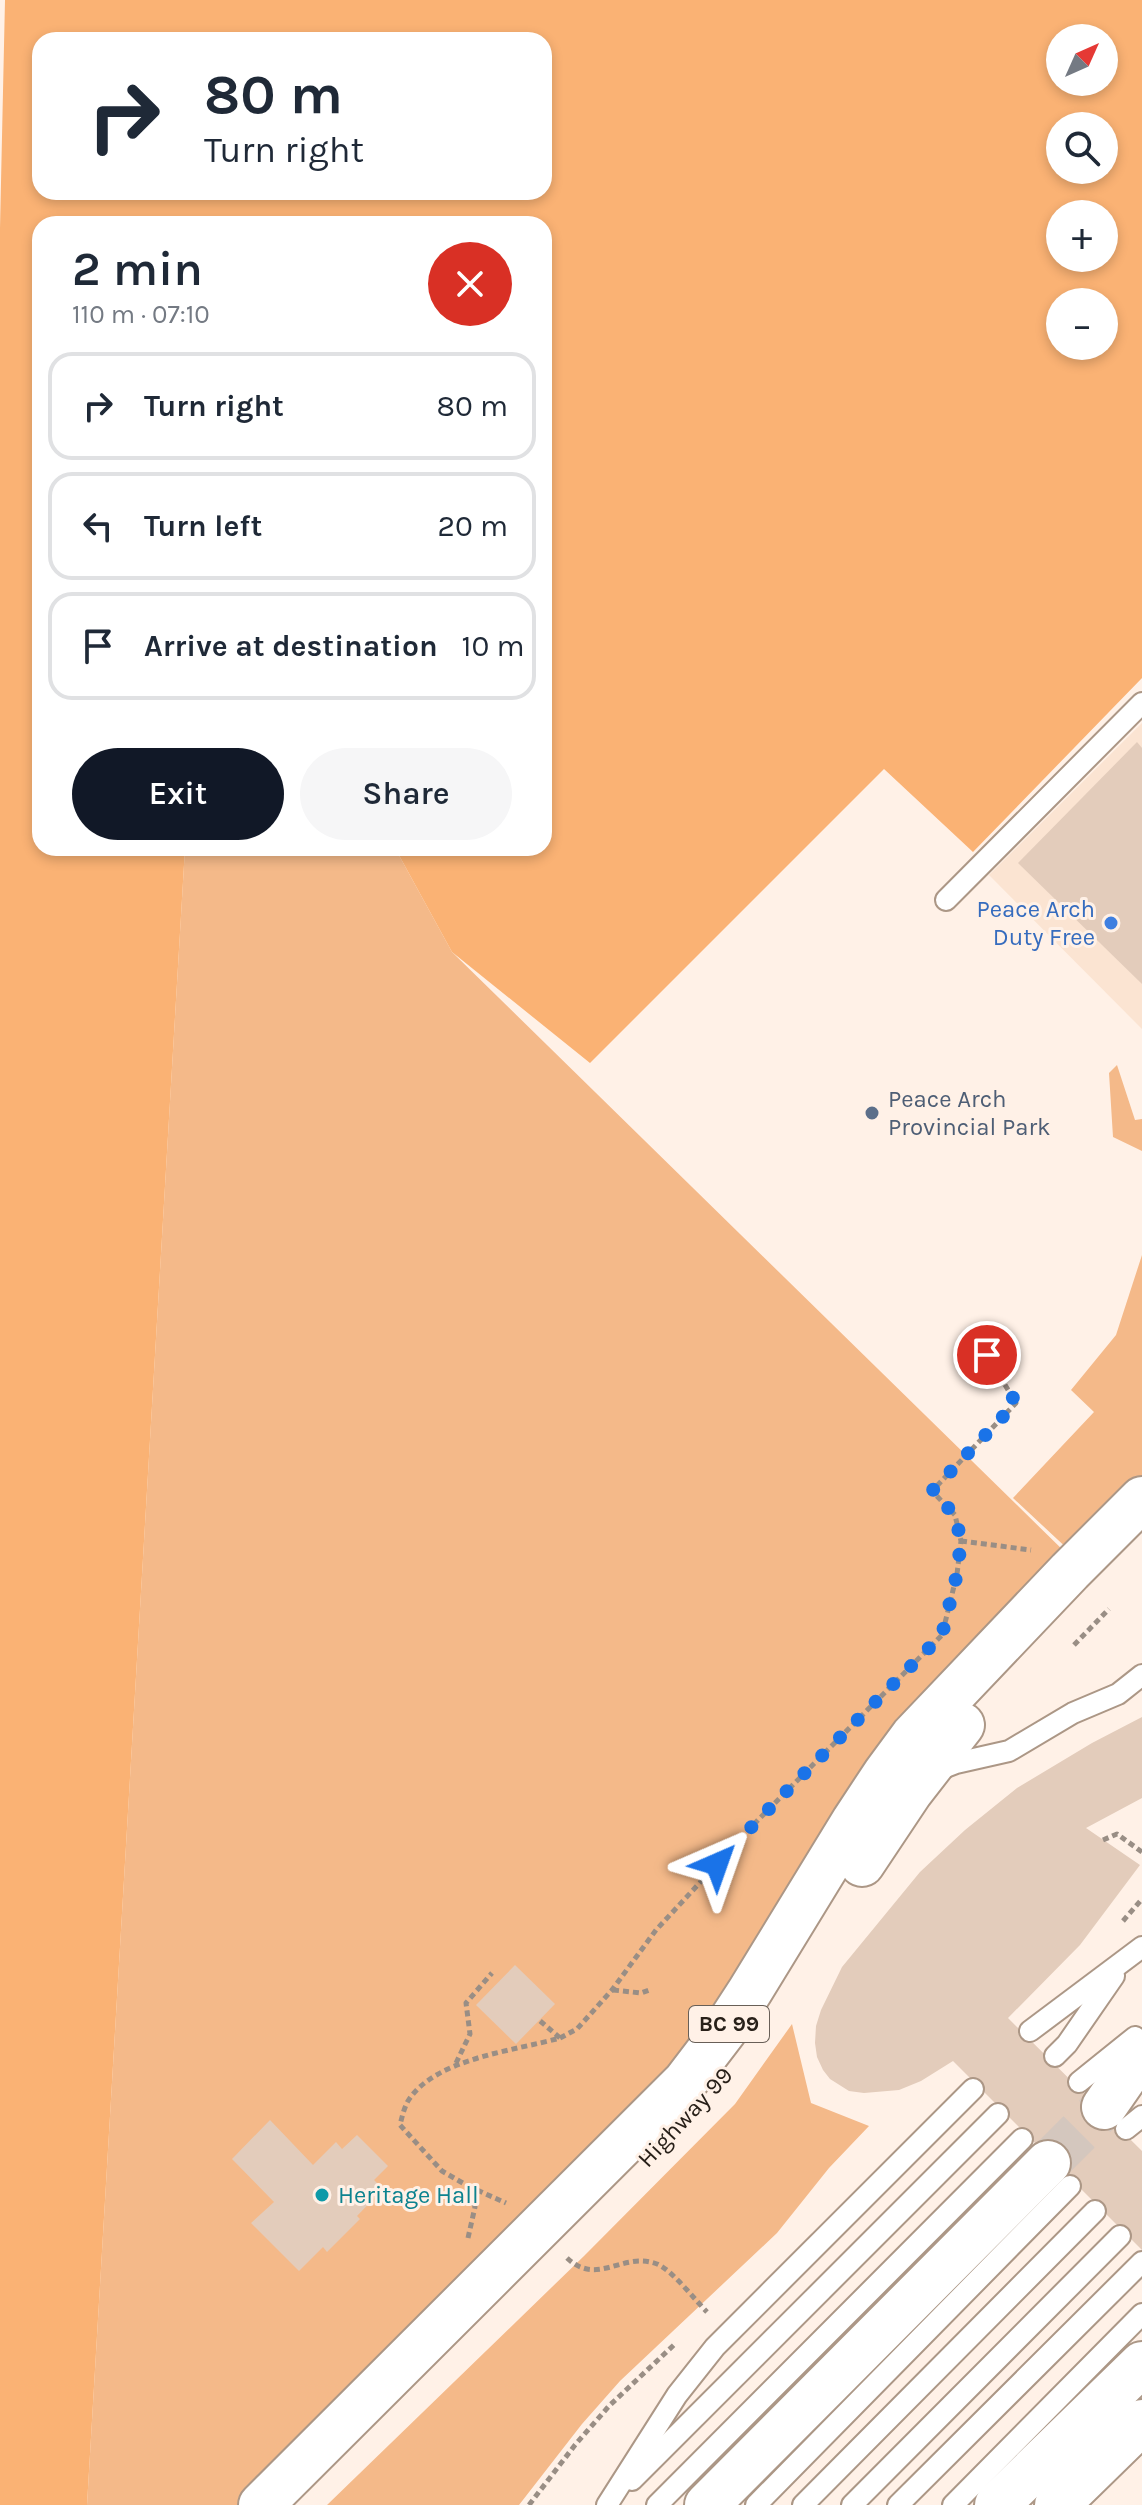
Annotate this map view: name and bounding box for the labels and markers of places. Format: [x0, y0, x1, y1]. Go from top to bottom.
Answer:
place label: Peace Arch Duty Free [976, 895, 1095, 951]
marker: Peace Arch Duty Free [1102, 914, 1120, 932]
place label: Peace Arch Provincial Park [888, 1085, 1051, 1141]
marker: Peace Arch Provincial Park [863, 1104, 881, 1122]
pin [953, 1321, 1021, 1389]
place label: Heritage Hall [338, 2181, 479, 2209]
marker: Heritage Hall [313, 2186, 331, 2204]

